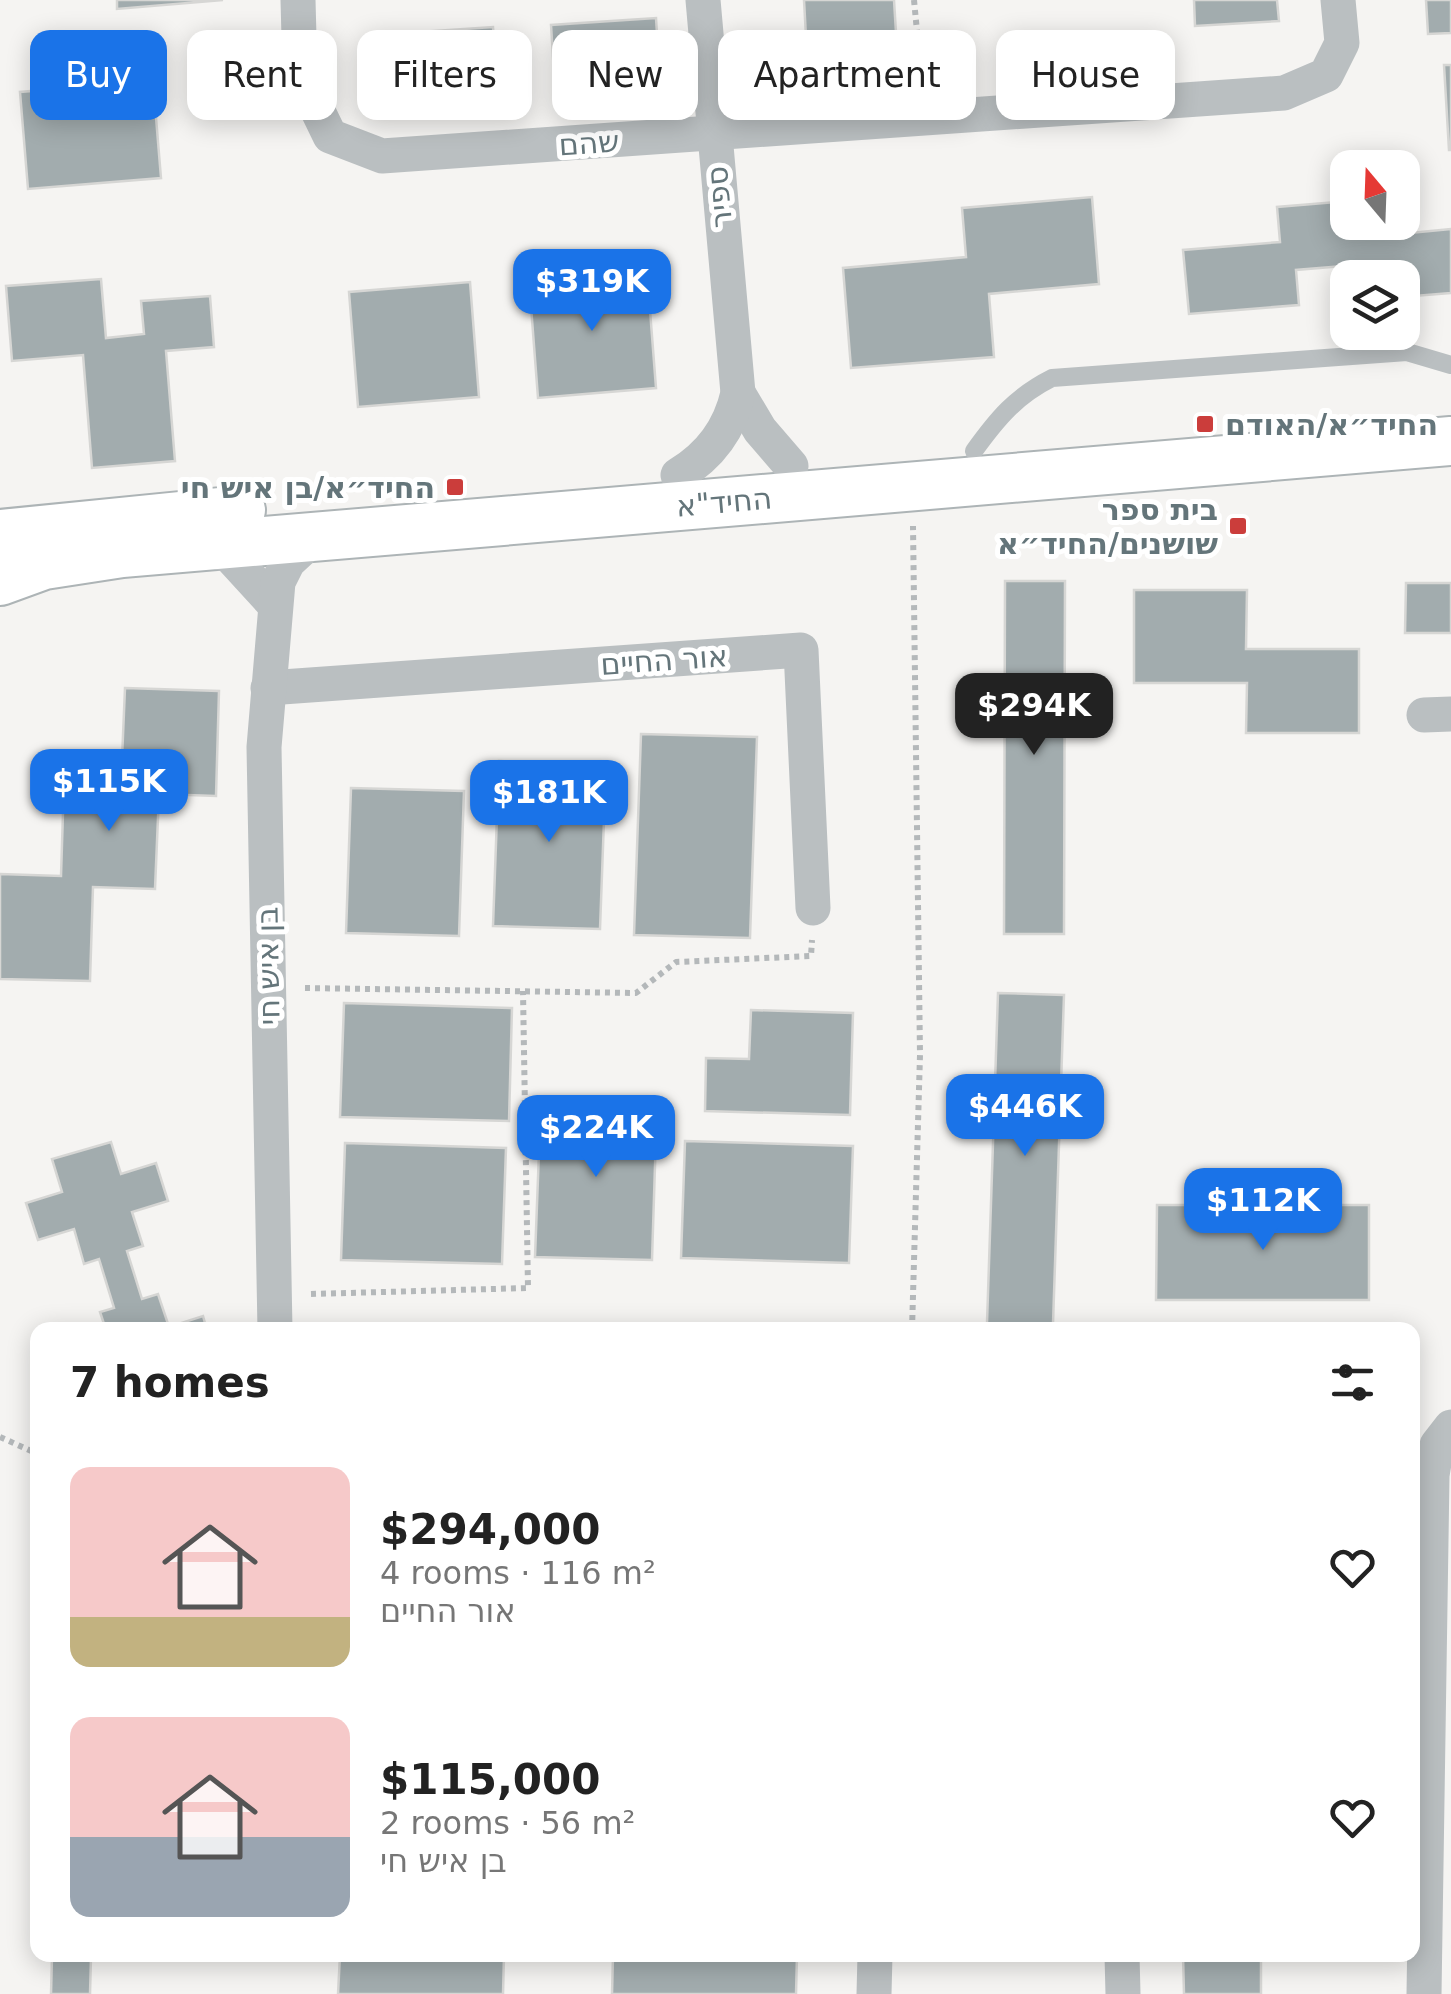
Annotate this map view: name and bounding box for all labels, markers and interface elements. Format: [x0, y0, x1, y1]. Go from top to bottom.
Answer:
chip: Buy [30, 30, 167, 120]
chip: Rent [187, 30, 337, 120]
chip: Filters [357, 30, 532, 120]
chip: New [552, 30, 698, 120]
chip: Apartment [718, 30, 976, 120]
chip: House [996, 30, 1175, 120]
street label: שהם [557, 123, 621, 163]
north arrow [1330, 150, 1420, 240]
map controls [1330, 150, 1420, 350]
street label: ספיר [699, 165, 739, 229]
pin: $319K [522, 249, 662, 334]
button: layers [1330, 260, 1420, 350]
text: $319K [535, 262, 649, 300]
place label: החיד״א/האודם [1225, 407, 1438, 442]
marker: החיד״א/האודם [1194, 413, 1216, 435]
place label: החיד״א/בן איש חי [181, 470, 435, 505]
marker: החיד״א/בן איש חי [444, 476, 466, 498]
street label: החיד"א [675, 480, 773, 524]
place label: בית ספר שושנים/החיד״א [997, 492, 1218, 561]
marker: בית ספר שושנים/החיד״א [1227, 515, 1249, 537]
street label: אור החיים [599, 638, 729, 682]
pin: $294K [964, 673, 1104, 758]
text: $294K [977, 686, 1091, 724]
pin: $115K [39, 749, 179, 834]
pin: $181K [479, 760, 619, 845]
text: $115K [52, 762, 166, 800]
text: $181K [492, 773, 606, 811]
street label: בן איש חי [249, 906, 287, 1026]
pin: $446K [955, 1074, 1095, 1159]
text: $446K [968, 1087, 1082, 1125]
pin: $224K [526, 1095, 666, 1180]
text: $224K [539, 1108, 653, 1146]
pin: $112K [1193, 1168, 1333, 1253]
text: $112K [1206, 1181, 1320, 1219]
icon: filters [1325, 1355, 1380, 1410]
text: 7 homes [70, 1358, 270, 1407]
text: $294,000 [380, 1505, 601, 1554]
icon: home [150, 1507, 270, 1627]
icon: heart [1325, 1540, 1380, 1595]
text: 4 rooms · 116 m² [380, 1554, 656, 1592]
text: אור החיים [380, 1592, 516, 1630]
text: $115,000 [380, 1755, 601, 1804]
icon: home [150, 1757, 270, 1877]
icon: heart [1325, 1790, 1380, 1845]
text: 2 rooms · 56 m² [380, 1804, 635, 1842]
text: בן איש חי [380, 1842, 507, 1880]

